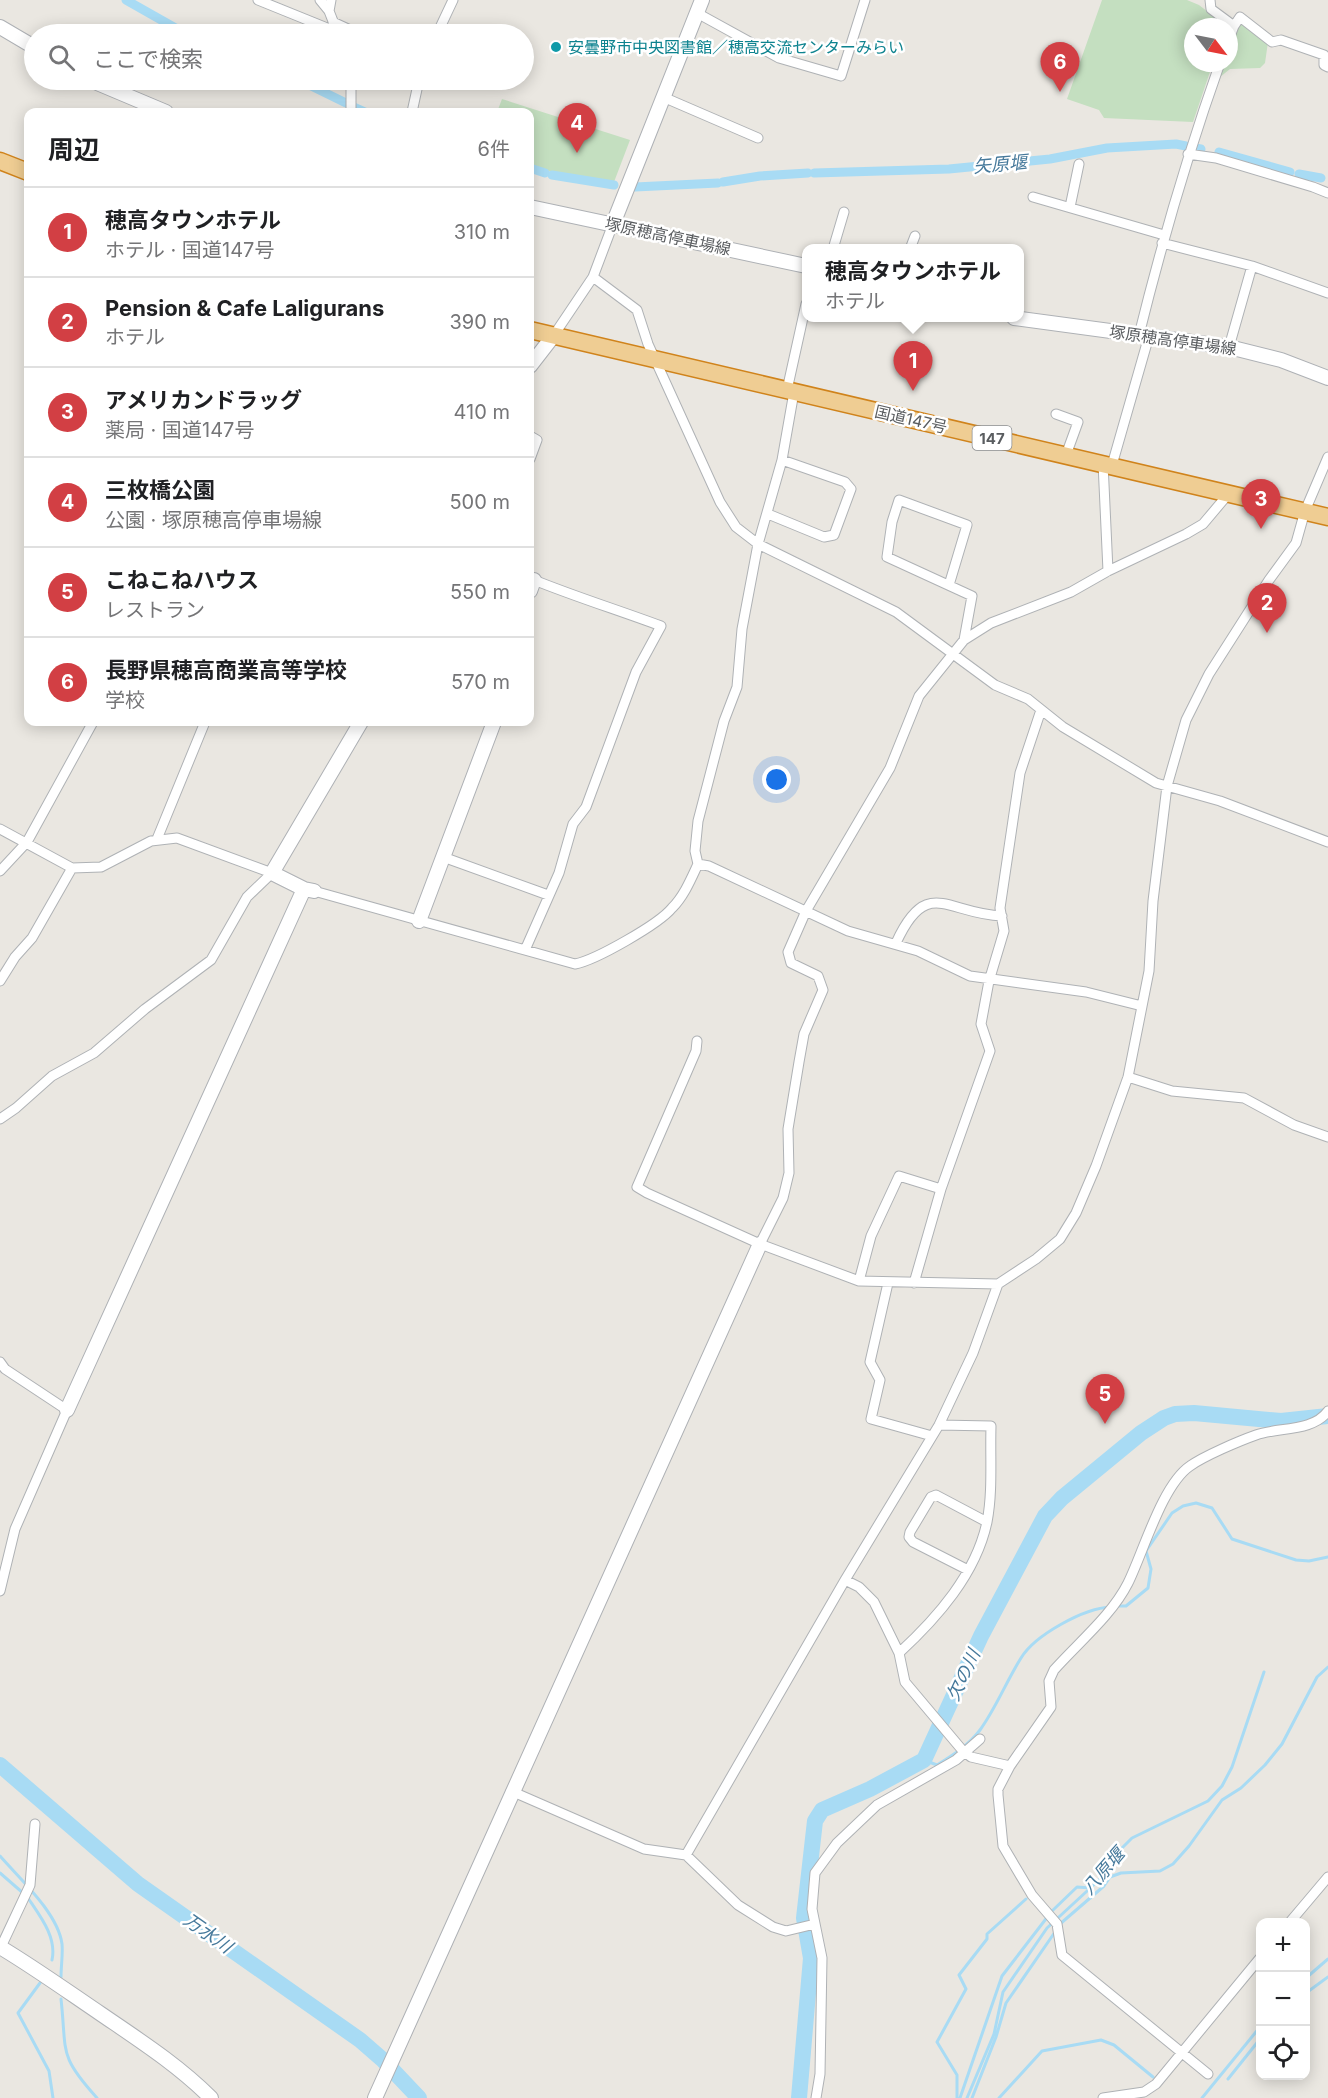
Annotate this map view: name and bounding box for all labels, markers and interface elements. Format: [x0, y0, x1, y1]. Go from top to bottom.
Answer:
north arrow [1184, 18, 1238, 72]
search box [24, 24, 534, 90]
place label: 安曇野市中央図書館／穂高交流センターみらい [568, 37, 904, 57]
marker: 安曇野市中央図書館／穂高交流センターみらい [549, 40, 563, 54]
icon: search [45, 41, 78, 74]
pin: 6 [1040, 42, 1080, 92]
text: ここで検索 [93, 46, 203, 72]
pin: 4 [558, 104, 596, 153]
text: 周辺 [48, 134, 100, 165]
text: 6件 [478, 137, 510, 161]
water label: 矢原堰 [972, 151, 1031, 177]
text: 穂高タウンホテル [105, 207, 281, 233]
street label: 塚原穂高停車場線 [603, 213, 733, 259]
text: 1 [63, 220, 72, 244]
text: 310 m [454, 220, 510, 244]
text: ホテル · 国道147号 [105, 238, 274, 262]
popup [802, 244, 1024, 322]
text: 穂高タウンホテル [825, 258, 1001, 284]
text: ホテル [825, 289, 885, 313]
text: Pension & Cafe Laligurans [105, 295, 384, 321]
text: 2 [61, 310, 74, 334]
text: 390 m [449, 310, 510, 334]
street label: 塚原穂高停車場線 [1108, 321, 1238, 359]
text: ホテル [105, 325, 165, 349]
pin: 1 [894, 342, 932, 391]
text: アメリカンドラッグ [105, 387, 302, 413]
text: 3 [61, 400, 74, 424]
text: 410 m [454, 400, 510, 424]
street label: 国道147号 [873, 401, 949, 437]
text: 薬局 · 国道147号 [105, 418, 254, 442]
road number: 147 [972, 426, 1012, 450]
text: 三枚橋公園 [105, 477, 215, 503]
pin: 3 [1242, 480, 1280, 529]
text: 4 [61, 490, 74, 514]
text: 500 m [449, 490, 510, 514]
text: 公園 · 塚原穂高停車場線 [105, 508, 322, 532]
text: こねこねハウス [105, 567, 259, 593]
text: 5 [61, 580, 74, 604]
text: 550 m [450, 580, 510, 604]
pin: 2 [1248, 584, 1286, 633]
text: レストラン [105, 598, 205, 622]
text: 長野県穂高商業高等学校 [105, 657, 347, 683]
text: 6 [61, 670, 74, 694]
text: 570 m [451, 670, 510, 694]
text: 学校 [105, 688, 145, 712]
your location [762, 765, 791, 794]
pin: 5 [1086, 1374, 1124, 1424]
water label: 欠の川 [942, 1644, 985, 1704]
water label: 八原堰 [1077, 1841, 1131, 1898]
water label: 万水川 [180, 1909, 238, 1958]
map controls [1256, 1918, 1310, 2080]
button: + [1256, 1918, 1310, 1972]
button: − [1256, 1972, 1310, 2026]
button: locate [1256, 2026, 1310, 2080]

